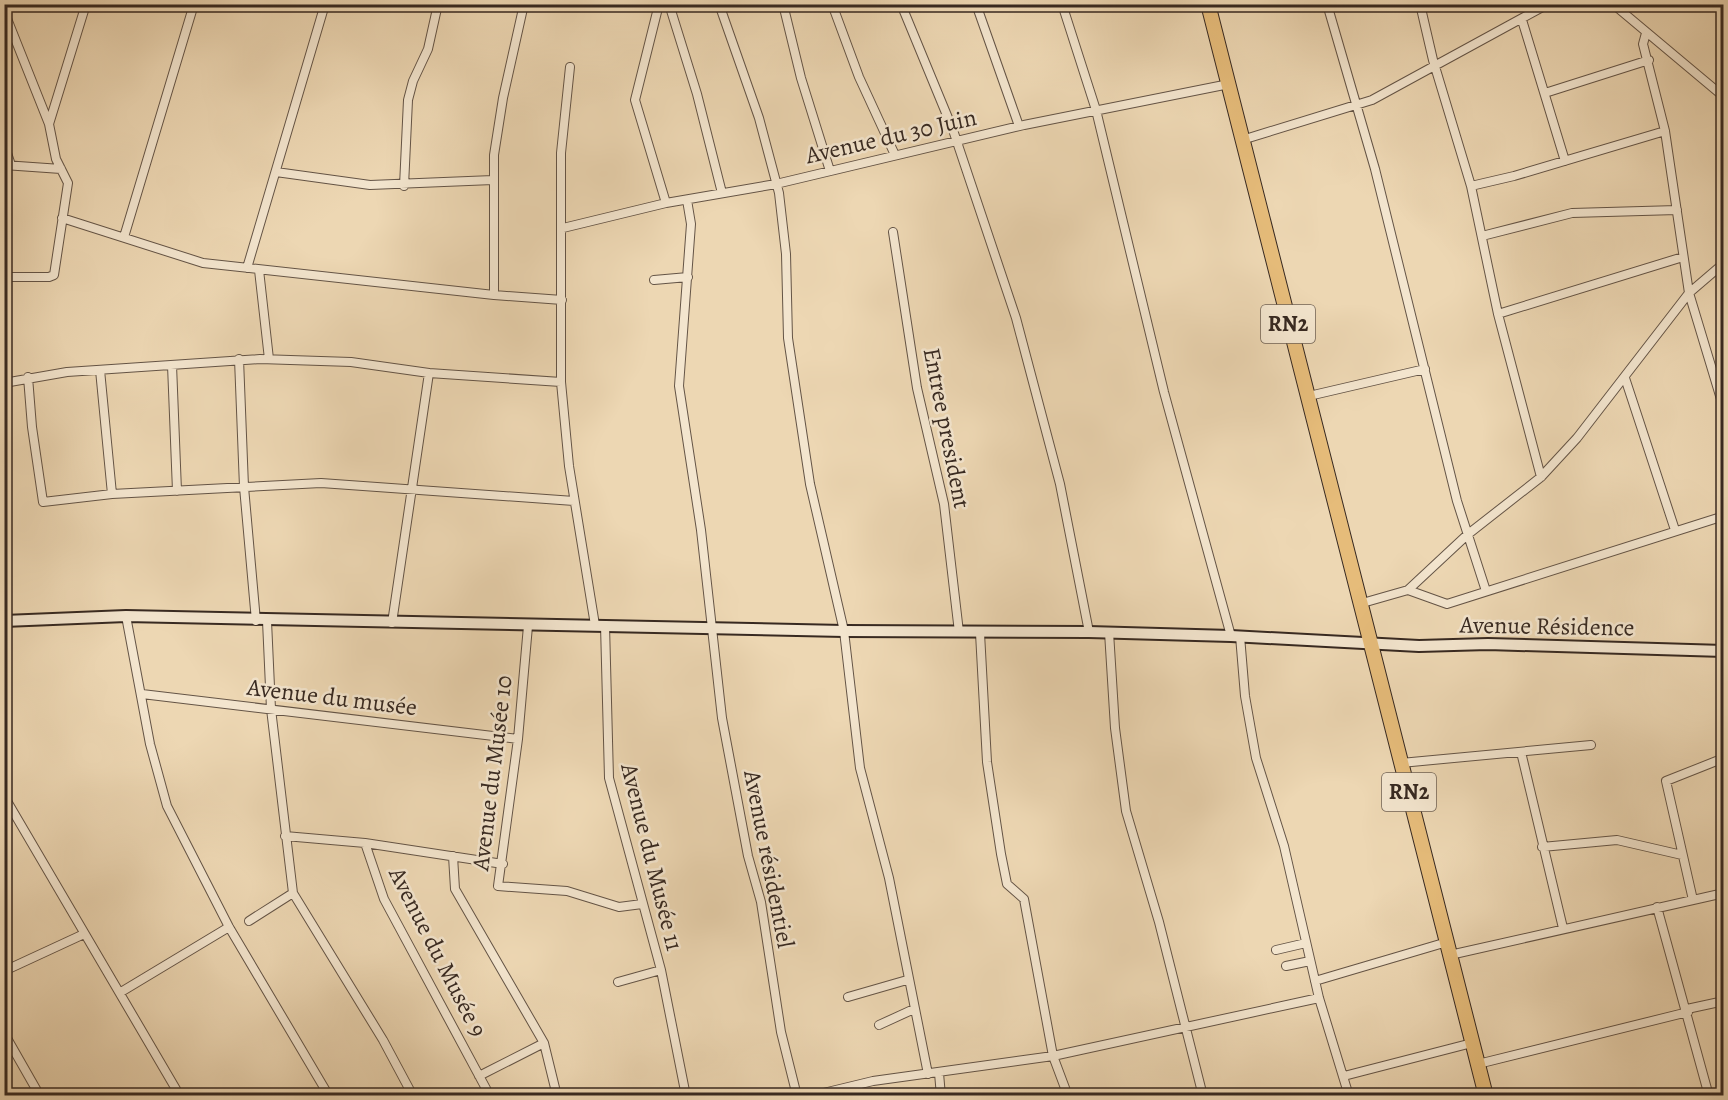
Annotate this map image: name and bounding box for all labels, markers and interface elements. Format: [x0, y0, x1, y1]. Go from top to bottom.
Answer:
street label: Avenue du 30 Juin [801, 101, 980, 171]
road number: RN2 [1261, 305, 1315, 343]
street label: Entree president [916, 345, 978, 511]
street label: Avenue Résidence [1458, 608, 1635, 644]
street label: Avenue du musée [244, 671, 419, 723]
street label: Avenue du Musée 10 [464, 673, 520, 874]
street label: Avenue du Musée 11 [613, 759, 691, 954]
street label: Avenue résidentiel [736, 766, 802, 951]
road number: RN2 [1382, 773, 1436, 811]
street label: Avenue du Musée 9 [381, 861, 495, 1042]

